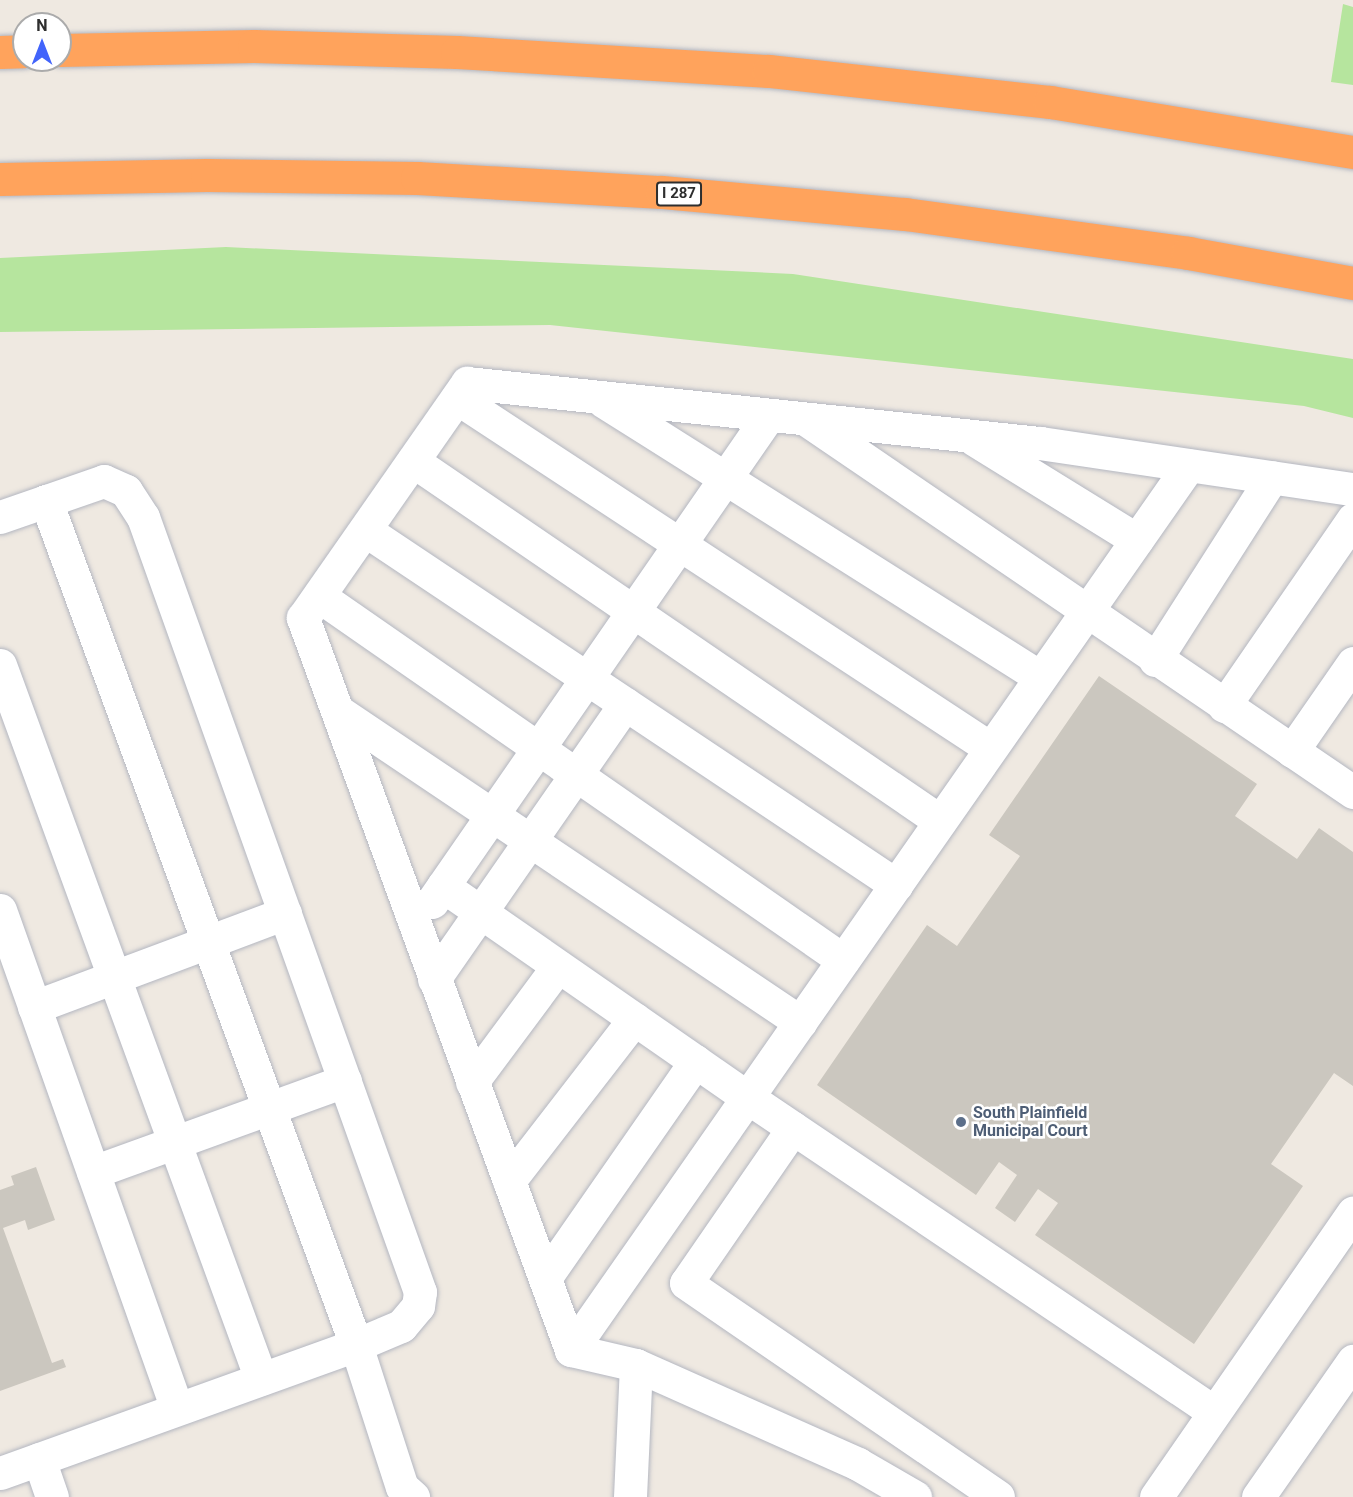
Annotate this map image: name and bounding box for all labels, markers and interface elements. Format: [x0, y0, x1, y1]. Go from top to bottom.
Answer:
north arrow [12, 12, 72, 72]
text: N [36, 16, 48, 35]
road number: I 287 [655, 182, 703, 206]
place label: South Plainfield Municipal Court [973, 1103, 1088, 1141]
marker: South Plainfield Municipal Court [954, 1115, 968, 1129]

